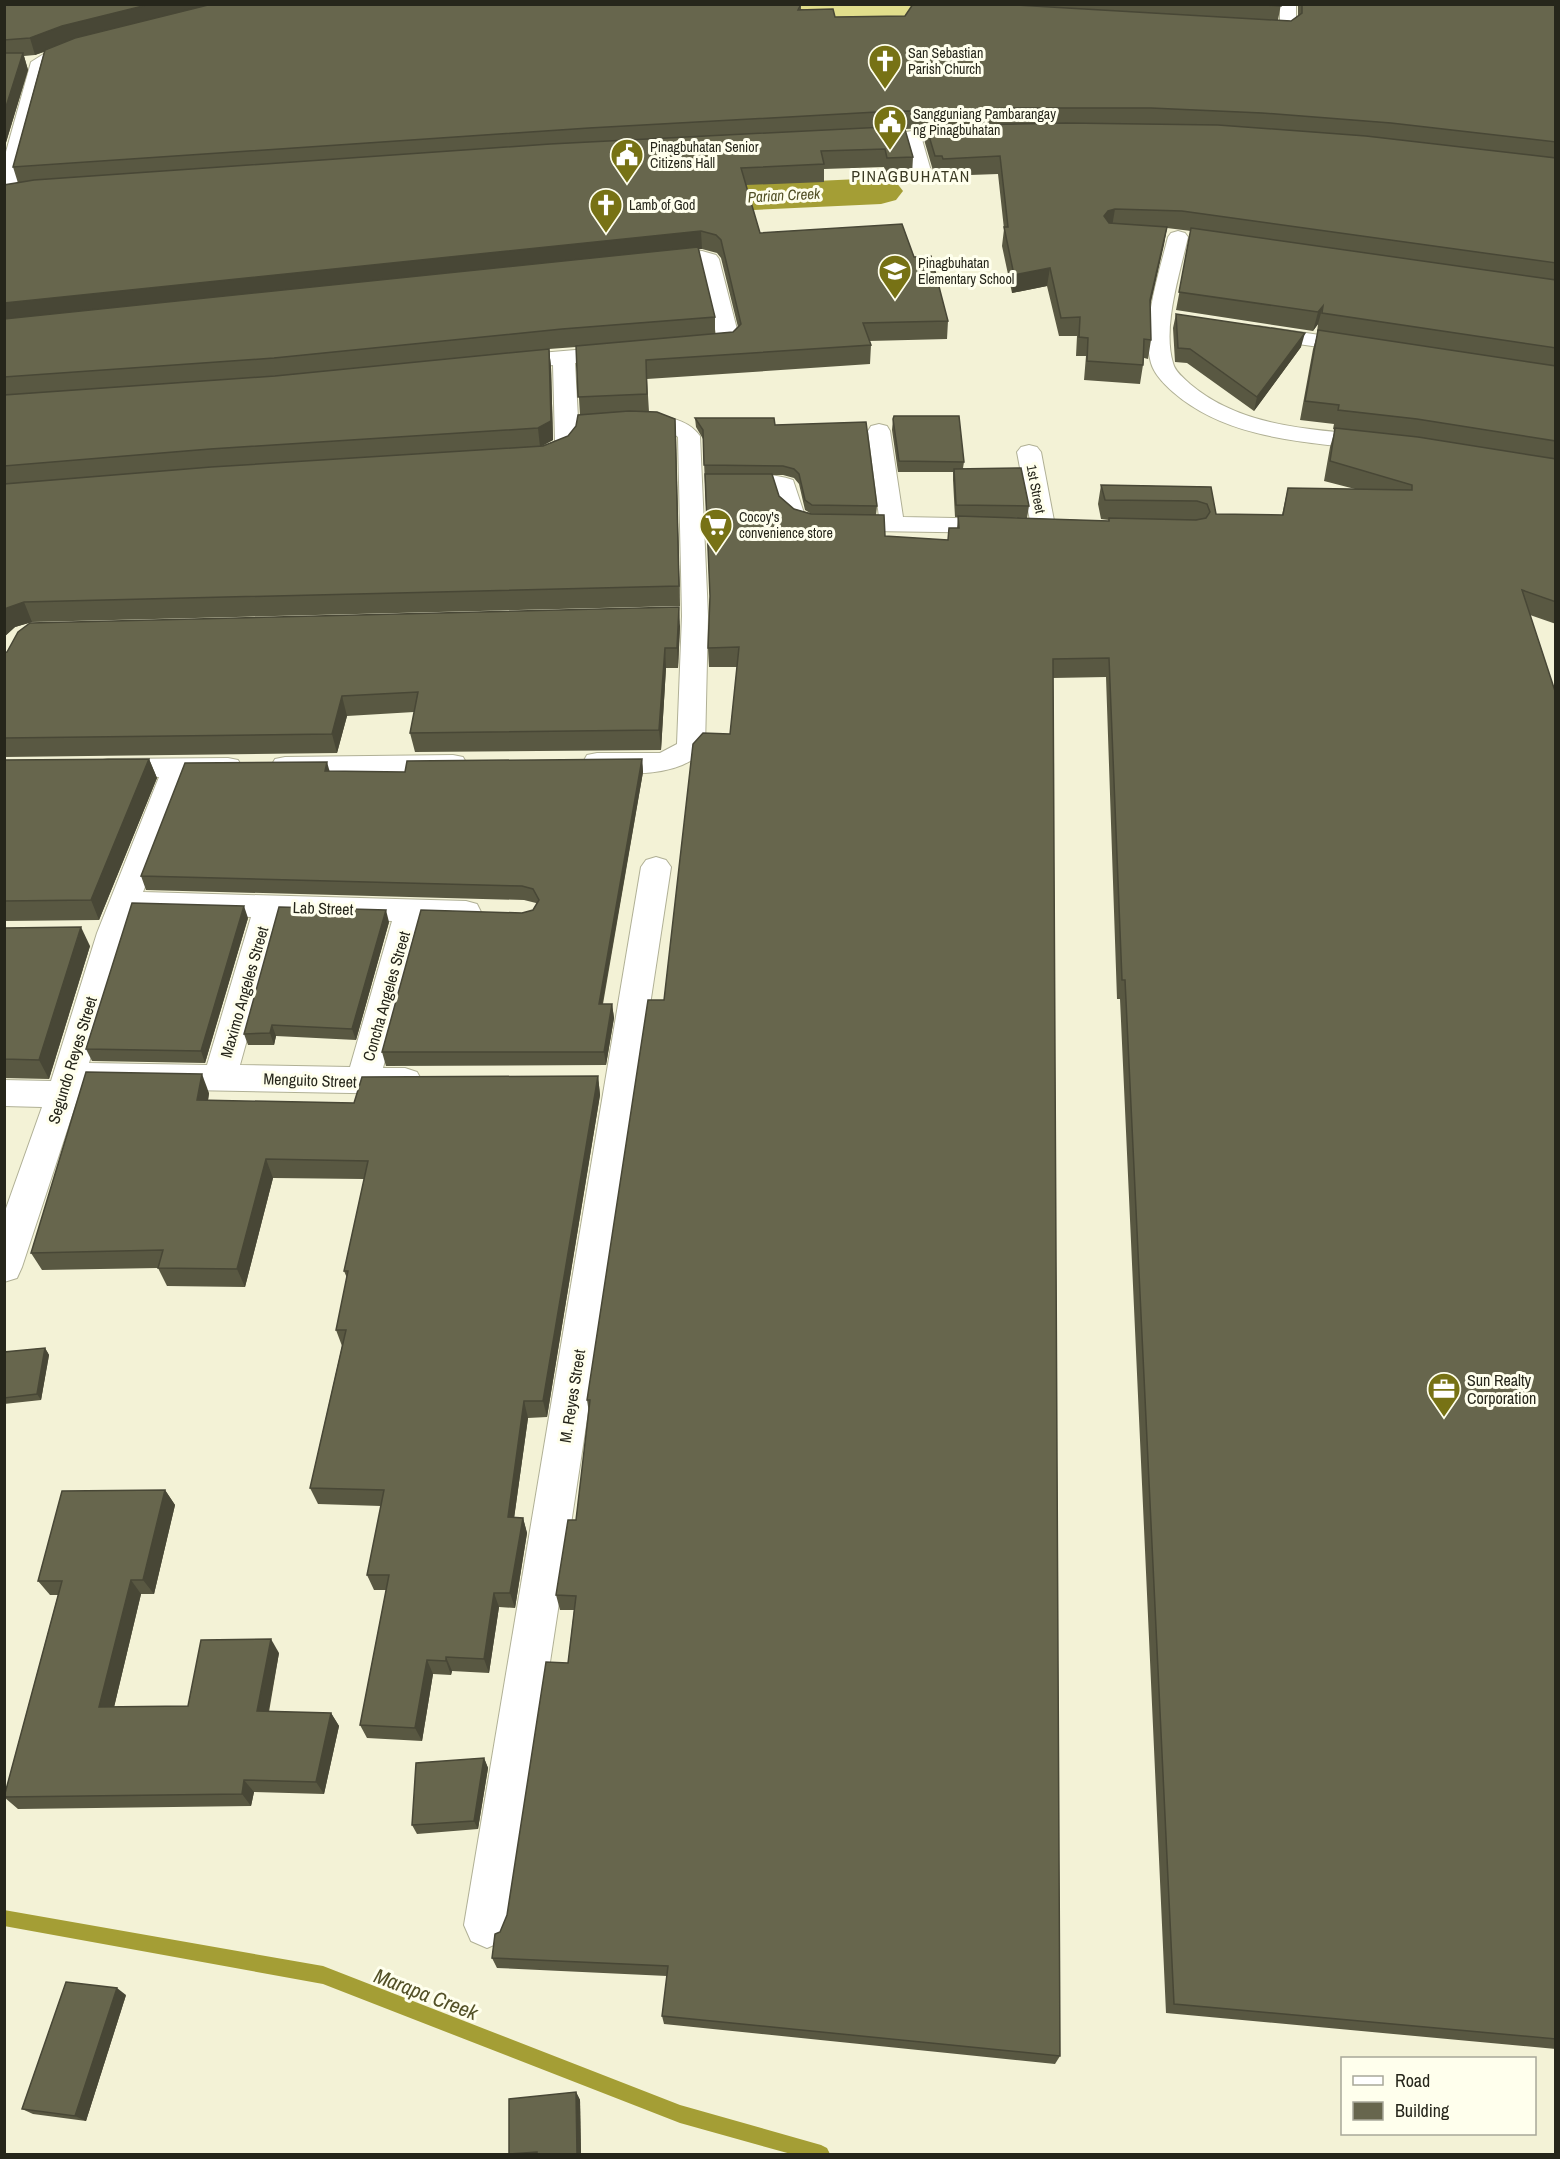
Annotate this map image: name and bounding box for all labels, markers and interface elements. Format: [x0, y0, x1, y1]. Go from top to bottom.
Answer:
church icon: San Sebastian Parish Church [867, 43, 903, 90]
place label: San Sebastian Parish Church [908, 44, 983, 78]
public building icon: Sangguniang Pambarangay ng Pinagbuhatan [872, 104, 908, 151]
place label: Sangguniang Pambarangay ng Pinagbuhatan [913, 105, 1056, 139]
public building icon: Pinagbuhatan Senior Citizens Hall [609, 137, 645, 184]
place label: Pinagbuhatan Senior Citizens Hall [650, 138, 759, 172]
district label: PINAGBUHATAN [851, 165, 971, 187]
water label: Parian Creek [747, 183, 822, 207]
church icon: Lamb of God [588, 187, 624, 234]
place label: Lamb of God [629, 196, 695, 214]
school or university icon: Pinagbuhatan Elementary School [877, 253, 913, 300]
place label: Pinagbuhatan Elementary School [918, 254, 1014, 288]
street label: 1st Street [1022, 463, 1050, 515]
supermarket icon: Cocoy's convenience store [698, 507, 734, 554]
place label: Cocoy's convenience store [739, 508, 833, 542]
street label: Lab Street [292, 896, 354, 920]
street label: Maximo Angeles Street [215, 923, 273, 1060]
street label: Concha Angeles Street [357, 928, 415, 1064]
street label: Segundo Reyes Street [42, 993, 102, 1126]
street label: Menguito Street [263, 1067, 357, 1093]
street label: M. Reyes Street [554, 1347, 590, 1444]
place label: Sun Realty Corporation [1467, 1369, 1536, 1409]
office icon: Sun Realty Corporation [1426, 1371, 1462, 1418]
water label: Marapa Creek [370, 1961, 483, 2028]
legend [1341, 2057, 1536, 2135]
text: Road [1395, 2068, 1430, 2093]
text: Building [1395, 2098, 1450, 2123]

